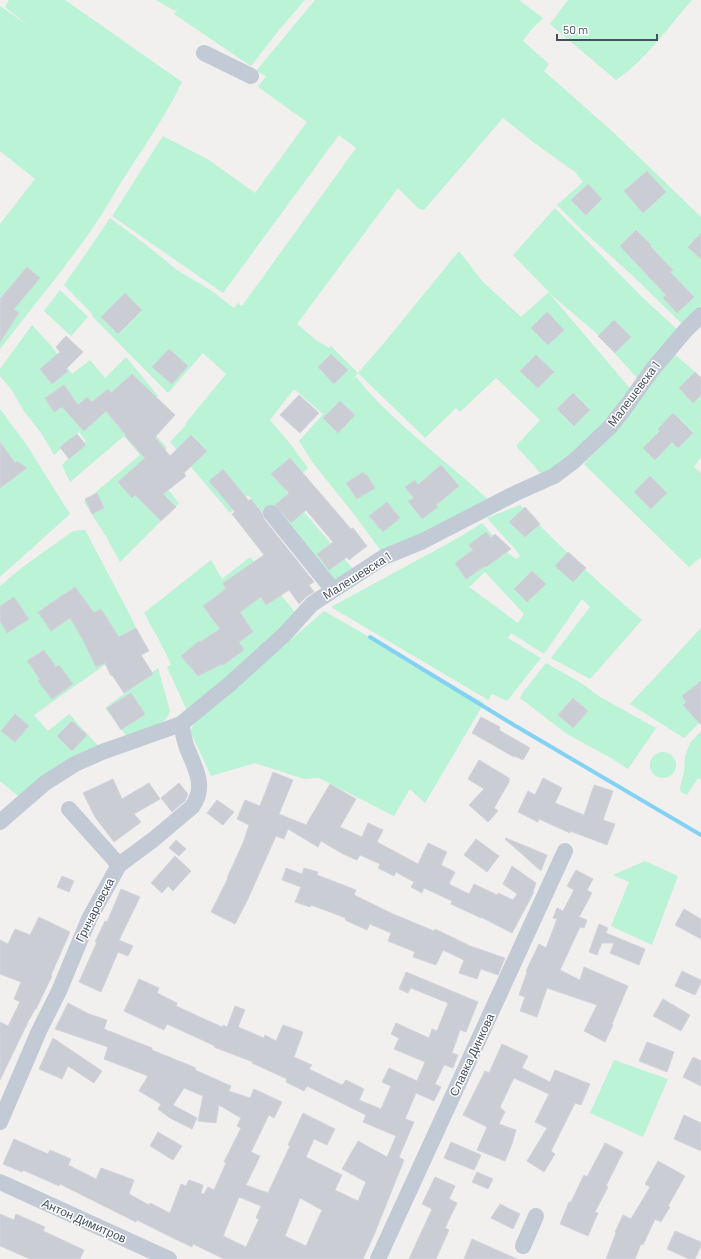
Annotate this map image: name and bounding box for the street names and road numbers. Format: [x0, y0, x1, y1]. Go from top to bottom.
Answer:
street label: Малешевска 1 [604, 358, 662, 429]
street label: Малешевска 1 [320, 549, 393, 602]
street label: Грнчаровска [72, 875, 117, 944]
street label: Славка Динкова [446, 1011, 497, 1099]
street label: Антон Димитров [40, 1195, 129, 1246]

